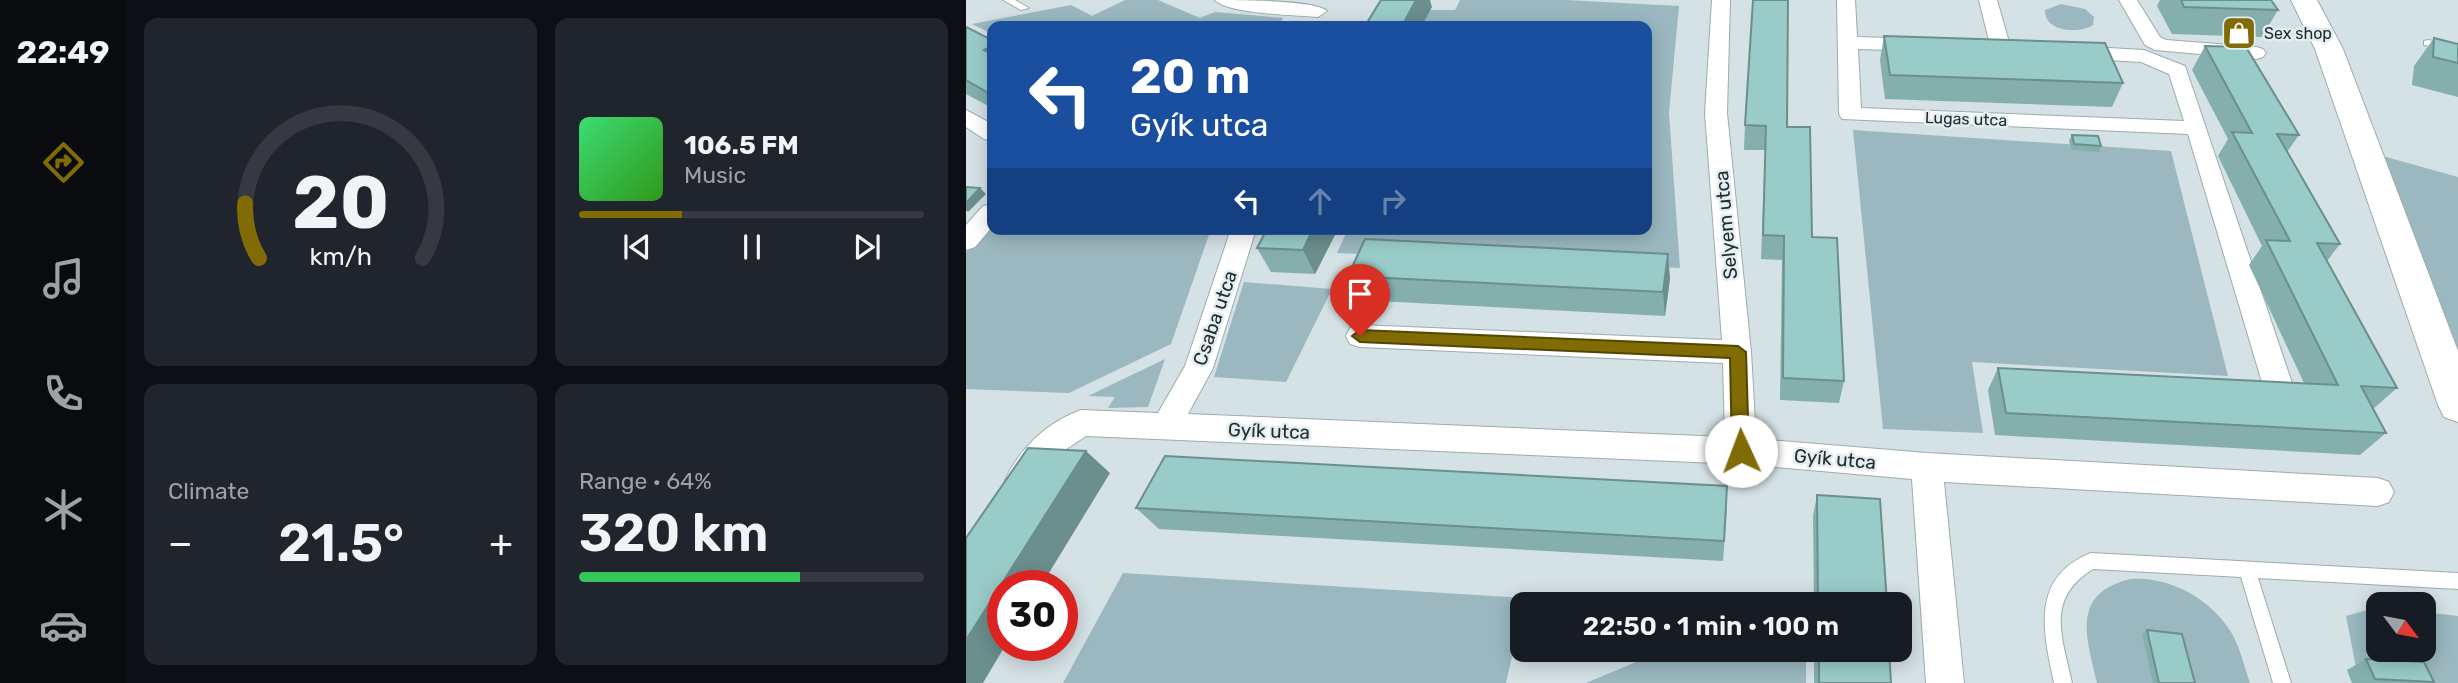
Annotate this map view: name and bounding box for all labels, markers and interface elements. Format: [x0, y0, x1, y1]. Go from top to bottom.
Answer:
shop icon: Sex shop [2220, 14, 2258, 52]
place label: Sex shop [2264, 24, 2332, 43]
text: 22:49 [16, 33, 110, 71]
text: 20 m [1130, 47, 1251, 105]
icon: left [1015, 49, 1106, 140]
text: Gyík utca [1130, 106, 1268, 144]
street label: Lugas utca [1924, 108, 2008, 130]
text: 106.5 FM [684, 130, 799, 161]
icon: directions [39, 138, 88, 187]
text: 20 [292, 160, 389, 246]
text: Music [684, 161, 746, 189]
street label: Selyem utca [1710, 170, 1742, 280]
icon: left [1228, 182, 1266, 220]
icon: ahead [1301, 182, 1339, 220]
icon: right [1374, 182, 1412, 220]
icon: previous [618, 228, 656, 266]
icon: pause [733, 228, 771, 266]
icon: next [848, 228, 886, 266]
text: km/h [309, 242, 372, 271]
icon: music [39, 254, 88, 303]
pin [1330, 264, 1390, 336]
street label: Csaba utca [1188, 267, 1242, 369]
icon: arrive [1341, 275, 1379, 313]
icon: phone [39, 369, 88, 418]
position arrow [1704, 414, 1778, 488]
street label: Gyík utca [1228, 418, 1310, 444]
street label: Gyík utca [1793, 444, 1877, 474]
text: Range · 64% [579, 467, 712, 495]
text: Climate [168, 477, 249, 505]
icon: climate [39, 485, 88, 534]
text: 320 km [579, 502, 768, 564]
text: 21.5° [278, 512, 404, 574]
text: − [168, 520, 193, 566]
text: + [489, 520, 513, 566]
speed limit sign: 30 [987, 570, 1078, 661]
north arrow [2366, 592, 2436, 662]
map controls [2366, 592, 2436, 662]
icon: car [39, 601, 88, 650]
text: 22:50 · 1 min · 100 m [1583, 611, 1839, 642]

